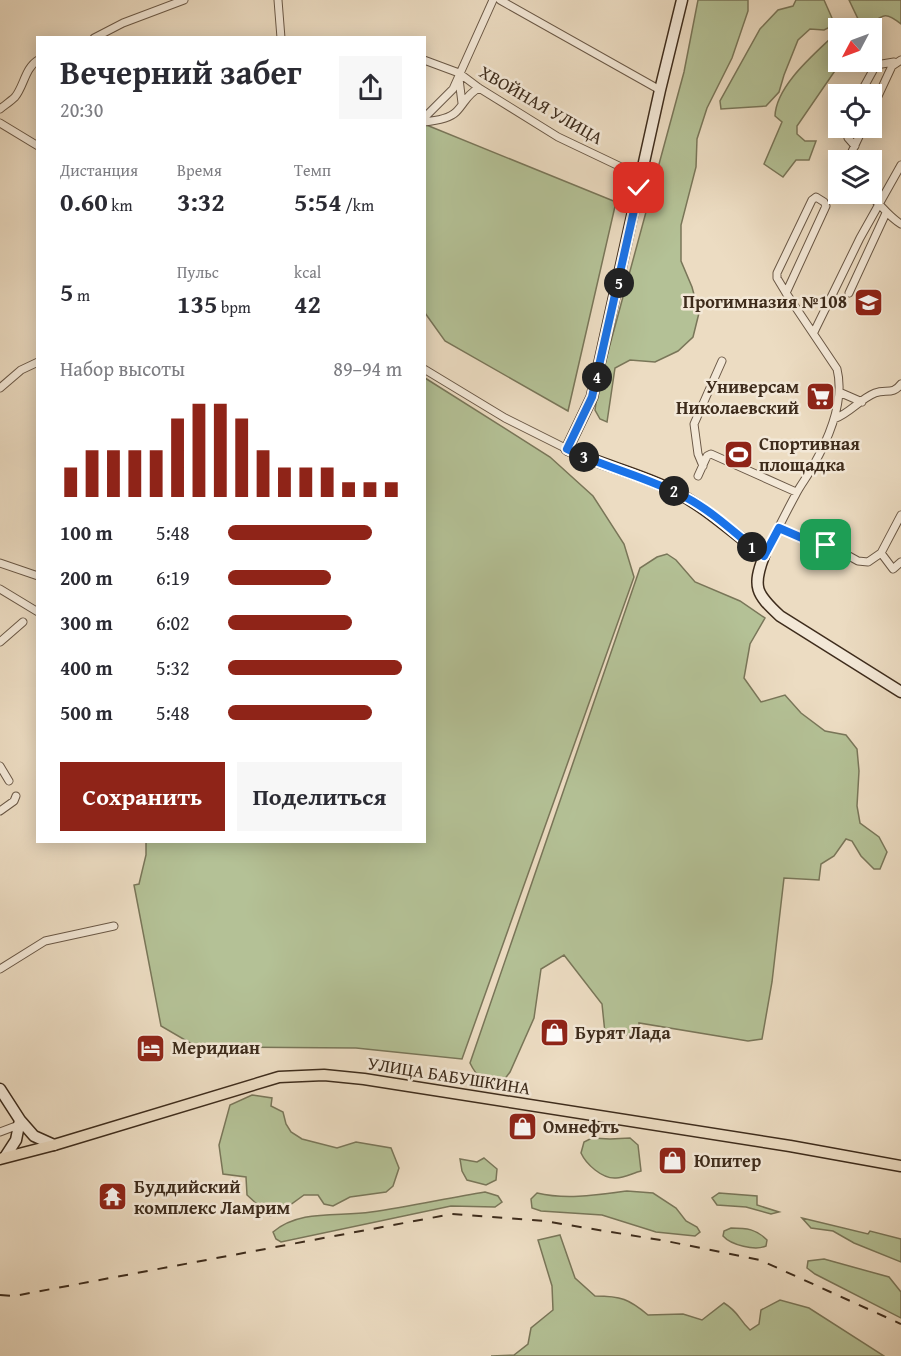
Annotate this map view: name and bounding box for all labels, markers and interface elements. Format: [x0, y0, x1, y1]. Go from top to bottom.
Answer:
north arrow [828, 18, 882, 72]
map controls [828, 18, 882, 204]
text: Вечерний забег [60, 48, 302, 96]
button: share [339, 56, 402, 119]
street label: ХВОЙНАЯ УЛИЦА [474, 58, 608, 151]
button: locate [828, 84, 882, 138]
text: 20:30 [60, 95, 103, 124]
button: layers [828, 150, 882, 204]
text: Дистанция [60, 158, 138, 182]
text: Время [177, 158, 222, 182]
text: Темп [294, 158, 331, 182]
pin [613, 162, 664, 213]
icon: check [622, 171, 655, 204]
text: 0.60 [60, 182, 108, 221]
text: 3:32 [177, 182, 225, 221]
text: 5:54 [294, 182, 342, 221]
text: km [108, 193, 132, 217]
text: /km [342, 193, 374, 217]
text: Пульс [177, 260, 219, 284]
text: kcal [294, 260, 321, 284]
pin: 5 [604, 268, 634, 298]
text: 5 [615, 271, 623, 295]
text: 5 [60, 272, 73, 311]
text: m [73, 283, 90, 307]
text: 135 [177, 284, 217, 323]
text: 42 [294, 284, 321, 323]
school or university icon: Прогимназия №108 [852, 286, 884, 318]
place label: Прогимназия №108 [683, 288, 847, 315]
text: bpm [217, 295, 251, 319]
text: Набор высоты [60, 354, 185, 383]
text: 89–94 m [333, 354, 402, 383]
pin: 4 [582, 362, 612, 392]
text: 4 [593, 365, 601, 389]
place label: Универсам Николаевский [676, 373, 799, 421]
supermarket icon: Универсам Николаевский [804, 381, 836, 413]
place label: Спортивная площадка [759, 430, 860, 478]
sports icon: Спортивная площадка [722, 438, 754, 470]
pin: 3 [569, 442, 599, 472]
text: 3 [580, 445, 588, 469]
pin: 2 [659, 476, 689, 506]
text: 2 [670, 479, 678, 503]
text: 100 m [60, 518, 113, 547]
text: 5:48 [156, 518, 190, 547]
pin [800, 519, 851, 570]
icon: arrive [809, 528, 842, 561]
pin: 1 [737, 532, 767, 562]
text: 1 [748, 535, 756, 559]
text: 200 m [60, 563, 113, 592]
text: 6:19 [156, 563, 190, 592]
text: 300 m [60, 608, 113, 637]
text: 6:02 [156, 608, 190, 637]
text: 400 m [60, 653, 113, 682]
text: 5:32 [156, 653, 190, 682]
text: 500 m [60, 698, 113, 727]
text: 5:48 [156, 698, 190, 727]
button: Сохранить [60, 762, 225, 831]
button: Поделиться [237, 762, 402, 831]
shop icon: Бурят Лада [538, 1017, 570, 1049]
place label: Бурят Лада [575, 1019, 671, 1046]
hotel icon: Меридиан [135, 1032, 167, 1064]
place label: Меридиан [172, 1034, 260, 1061]
street label: УЛИЦА БАБУШКИНА [366, 1049, 532, 1102]
shop icon: Омнефть [506, 1111, 538, 1143]
place label: Омнефть [543, 1113, 619, 1140]
shop icon: Юпитер [657, 1145, 689, 1177]
place label: Юпитер [694, 1147, 761, 1174]
place label: Буддийский комплекс Ламрим [134, 1173, 291, 1221]
temple icon: Буддийский комплекс Ламрим [97, 1181, 129, 1213]

